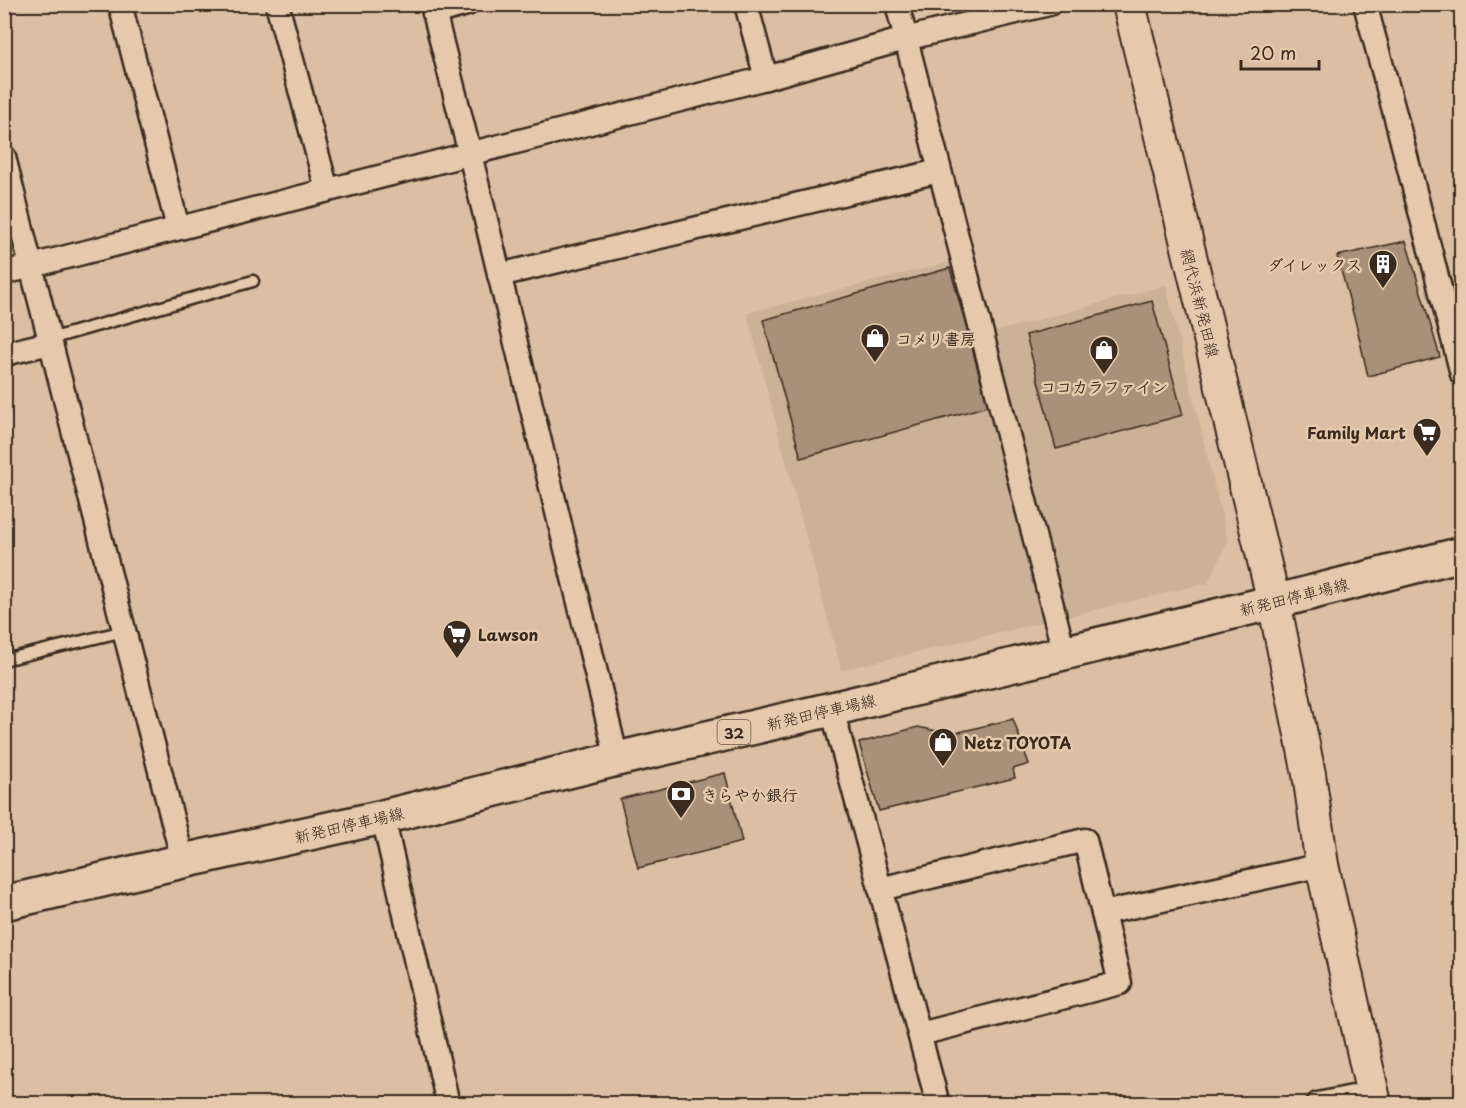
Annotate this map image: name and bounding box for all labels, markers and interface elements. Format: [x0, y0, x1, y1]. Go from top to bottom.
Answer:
scale bar [1241, 33, 1319, 71]
text: 20 m [1250, 39, 1296, 66]
street label: 網代浜新発田線 [1176, 246, 1226, 360]
building icon: ダイレックス [1367, 248, 1399, 290]
place label: ダイレックス [1268, 252, 1362, 276]
shop icon: コメリ書房 [859, 322, 891, 364]
place label: コメリ書房 [896, 326, 976, 350]
shop icon: ココカラファイン [1088, 334, 1120, 376]
place label: ココカラファイン [1040, 374, 1168, 398]
supermarket icon: Family Mart [1411, 416, 1443, 458]
place label: Family Mart [1307, 420, 1406, 444]
street label: 新発田停車場線 [1237, 571, 1351, 621]
supermarket icon: Lawson [441, 618, 473, 660]
place label: Lawson [478, 622, 538, 646]
street label: 新発田停車場線 [764, 687, 878, 735]
road number: 32 [718, 720, 750, 744]
shop icon: Netz TOYOTA [927, 726, 959, 768]
place label: Netz TOYOTA [964, 730, 1071, 754]
bank icon: きらやか銀行 [665, 778, 697, 820]
place label: きらやか銀行 [702, 782, 798, 806]
street label: 新発田停車場線 [292, 800, 406, 848]

